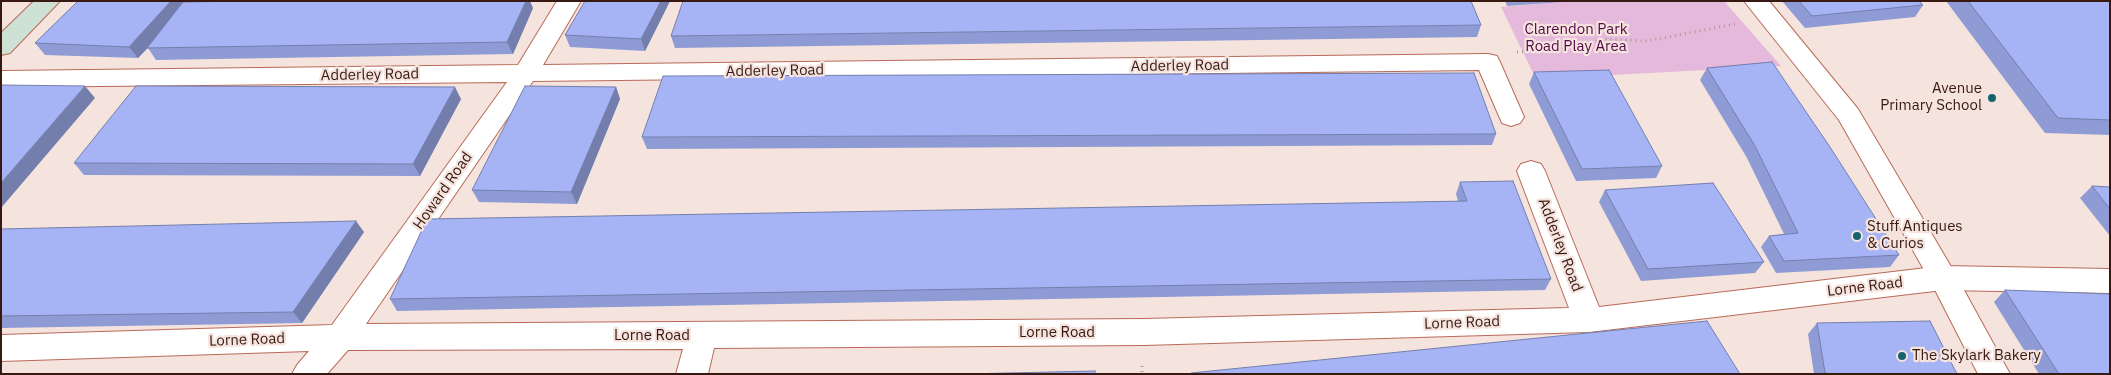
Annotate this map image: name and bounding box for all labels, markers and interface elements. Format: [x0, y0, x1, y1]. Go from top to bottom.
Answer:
park label: Clarendon Park Road Play Area [1524, 21, 1628, 56]
street label: Adderley Road [1131, 56, 1229, 76]
street label: Adderley Road [726, 61, 824, 81]
street label: Adderley Road [321, 65, 419, 85]
place label: Avenue Primary School [1880, 80, 1982, 115]
marker: Avenue Primary School [1986, 92, 1998, 104]
street label: Howard Road [410, 149, 476, 233]
street label: Adderley Road [1534, 196, 1586, 294]
place label: Stuff Antiques & Curios [1867, 218, 1963, 253]
marker: Stuff Antiques & Curios [1851, 230, 1863, 242]
street label: Lorne Road [1826, 273, 1904, 301]
street label: Lorne Road [1424, 313, 1500, 333]
street label: Lorne Road [1019, 324, 1095, 342]
street label: Lorne Road [614, 327, 690, 345]
street label: Lorne Road [209, 330, 285, 350]
place label: The Skylark Bakery [1912, 347, 2041, 365]
marker: The Skylark Bakery [1896, 350, 1908, 362]

